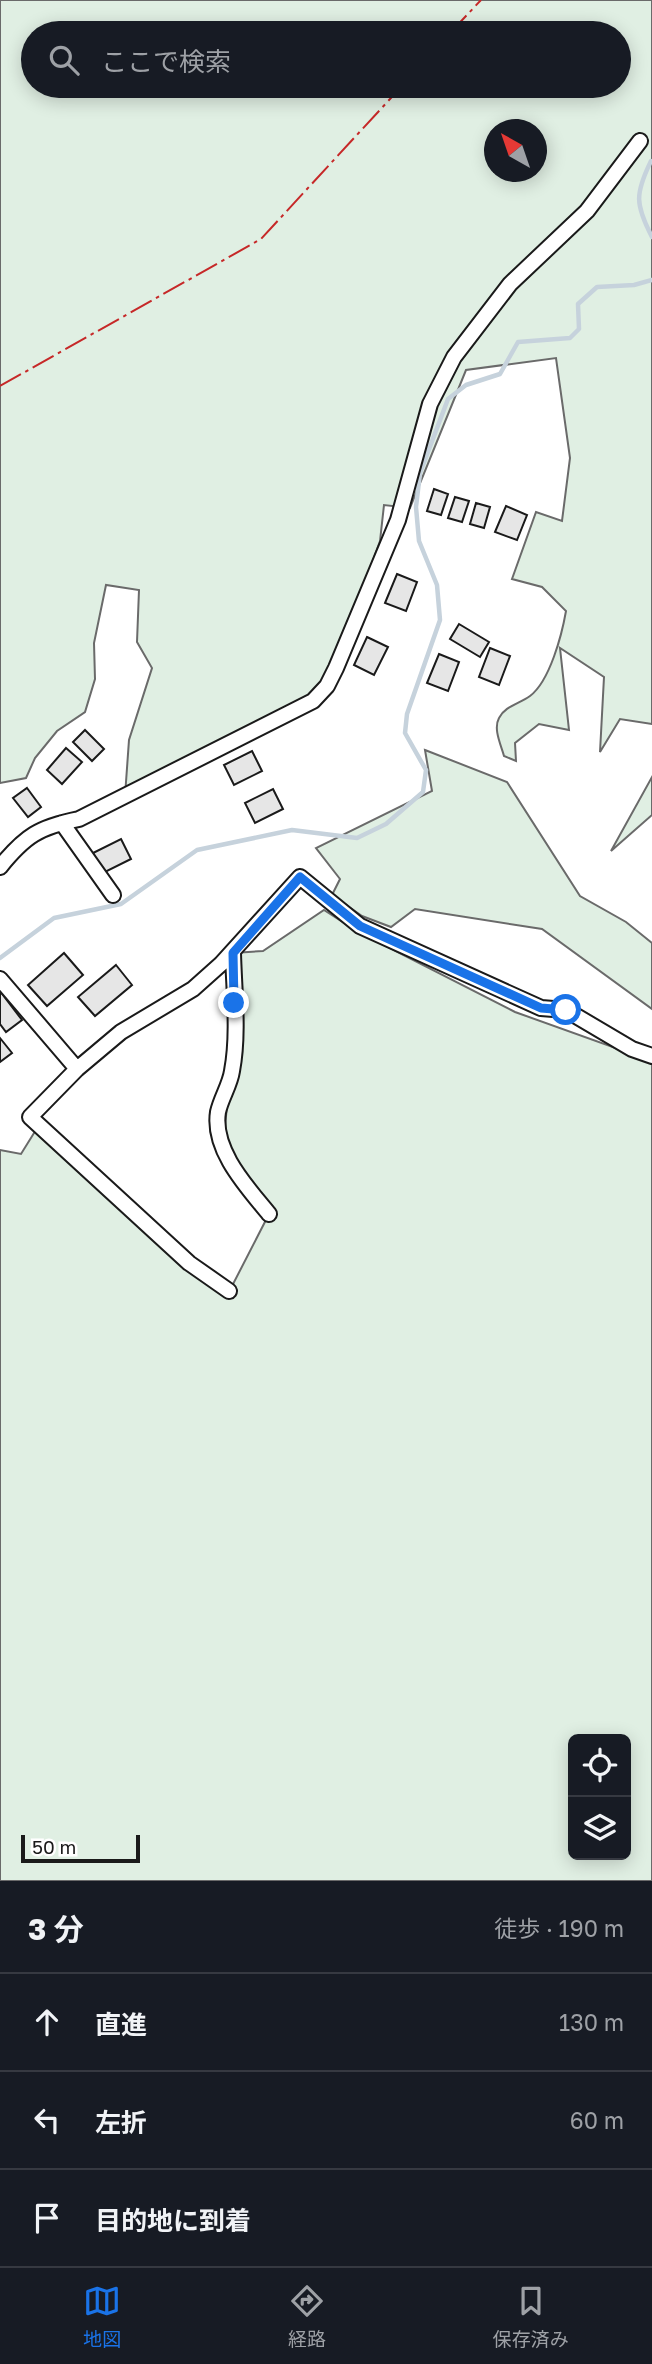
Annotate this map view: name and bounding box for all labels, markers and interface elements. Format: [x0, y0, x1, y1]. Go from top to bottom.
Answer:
search box [21, 21, 631, 98]
icon: search [45, 41, 83, 79]
text: ここで検索 [101, 46, 231, 77]
north arrow [484, 119, 547, 182]
route end [218, 987, 249, 1018]
route start [550, 994, 581, 1025]
map controls [568, 1734, 631, 1860]
button: locate [568, 1734, 631, 1797]
button: layers [568, 1797, 631, 1860]
scale bar [21, 1832, 140, 1864]
text: 50 m [32, 1835, 76, 1858]
text: 3 分 [28, 1911, 84, 1947]
text: 徒歩 · 190 m [494, 1914, 624, 1942]
icon: ahead [28, 2003, 66, 2041]
text: 130 m [559, 2008, 624, 2036]
text: 直進 [95, 2009, 147, 2040]
icon: left [28, 2101, 66, 2139]
text: 60 m [570, 2106, 624, 2134]
text: 左折 [95, 2107, 147, 2138]
icon: arrive [28, 2199, 66, 2237]
text: 目的地に到着 [95, 2205, 251, 2236]
tab: 地図 [83, 2282, 121, 2351]
tab: 経路 [288, 2282, 326, 2351]
tab: 保存済み [493, 2282, 569, 2351]

